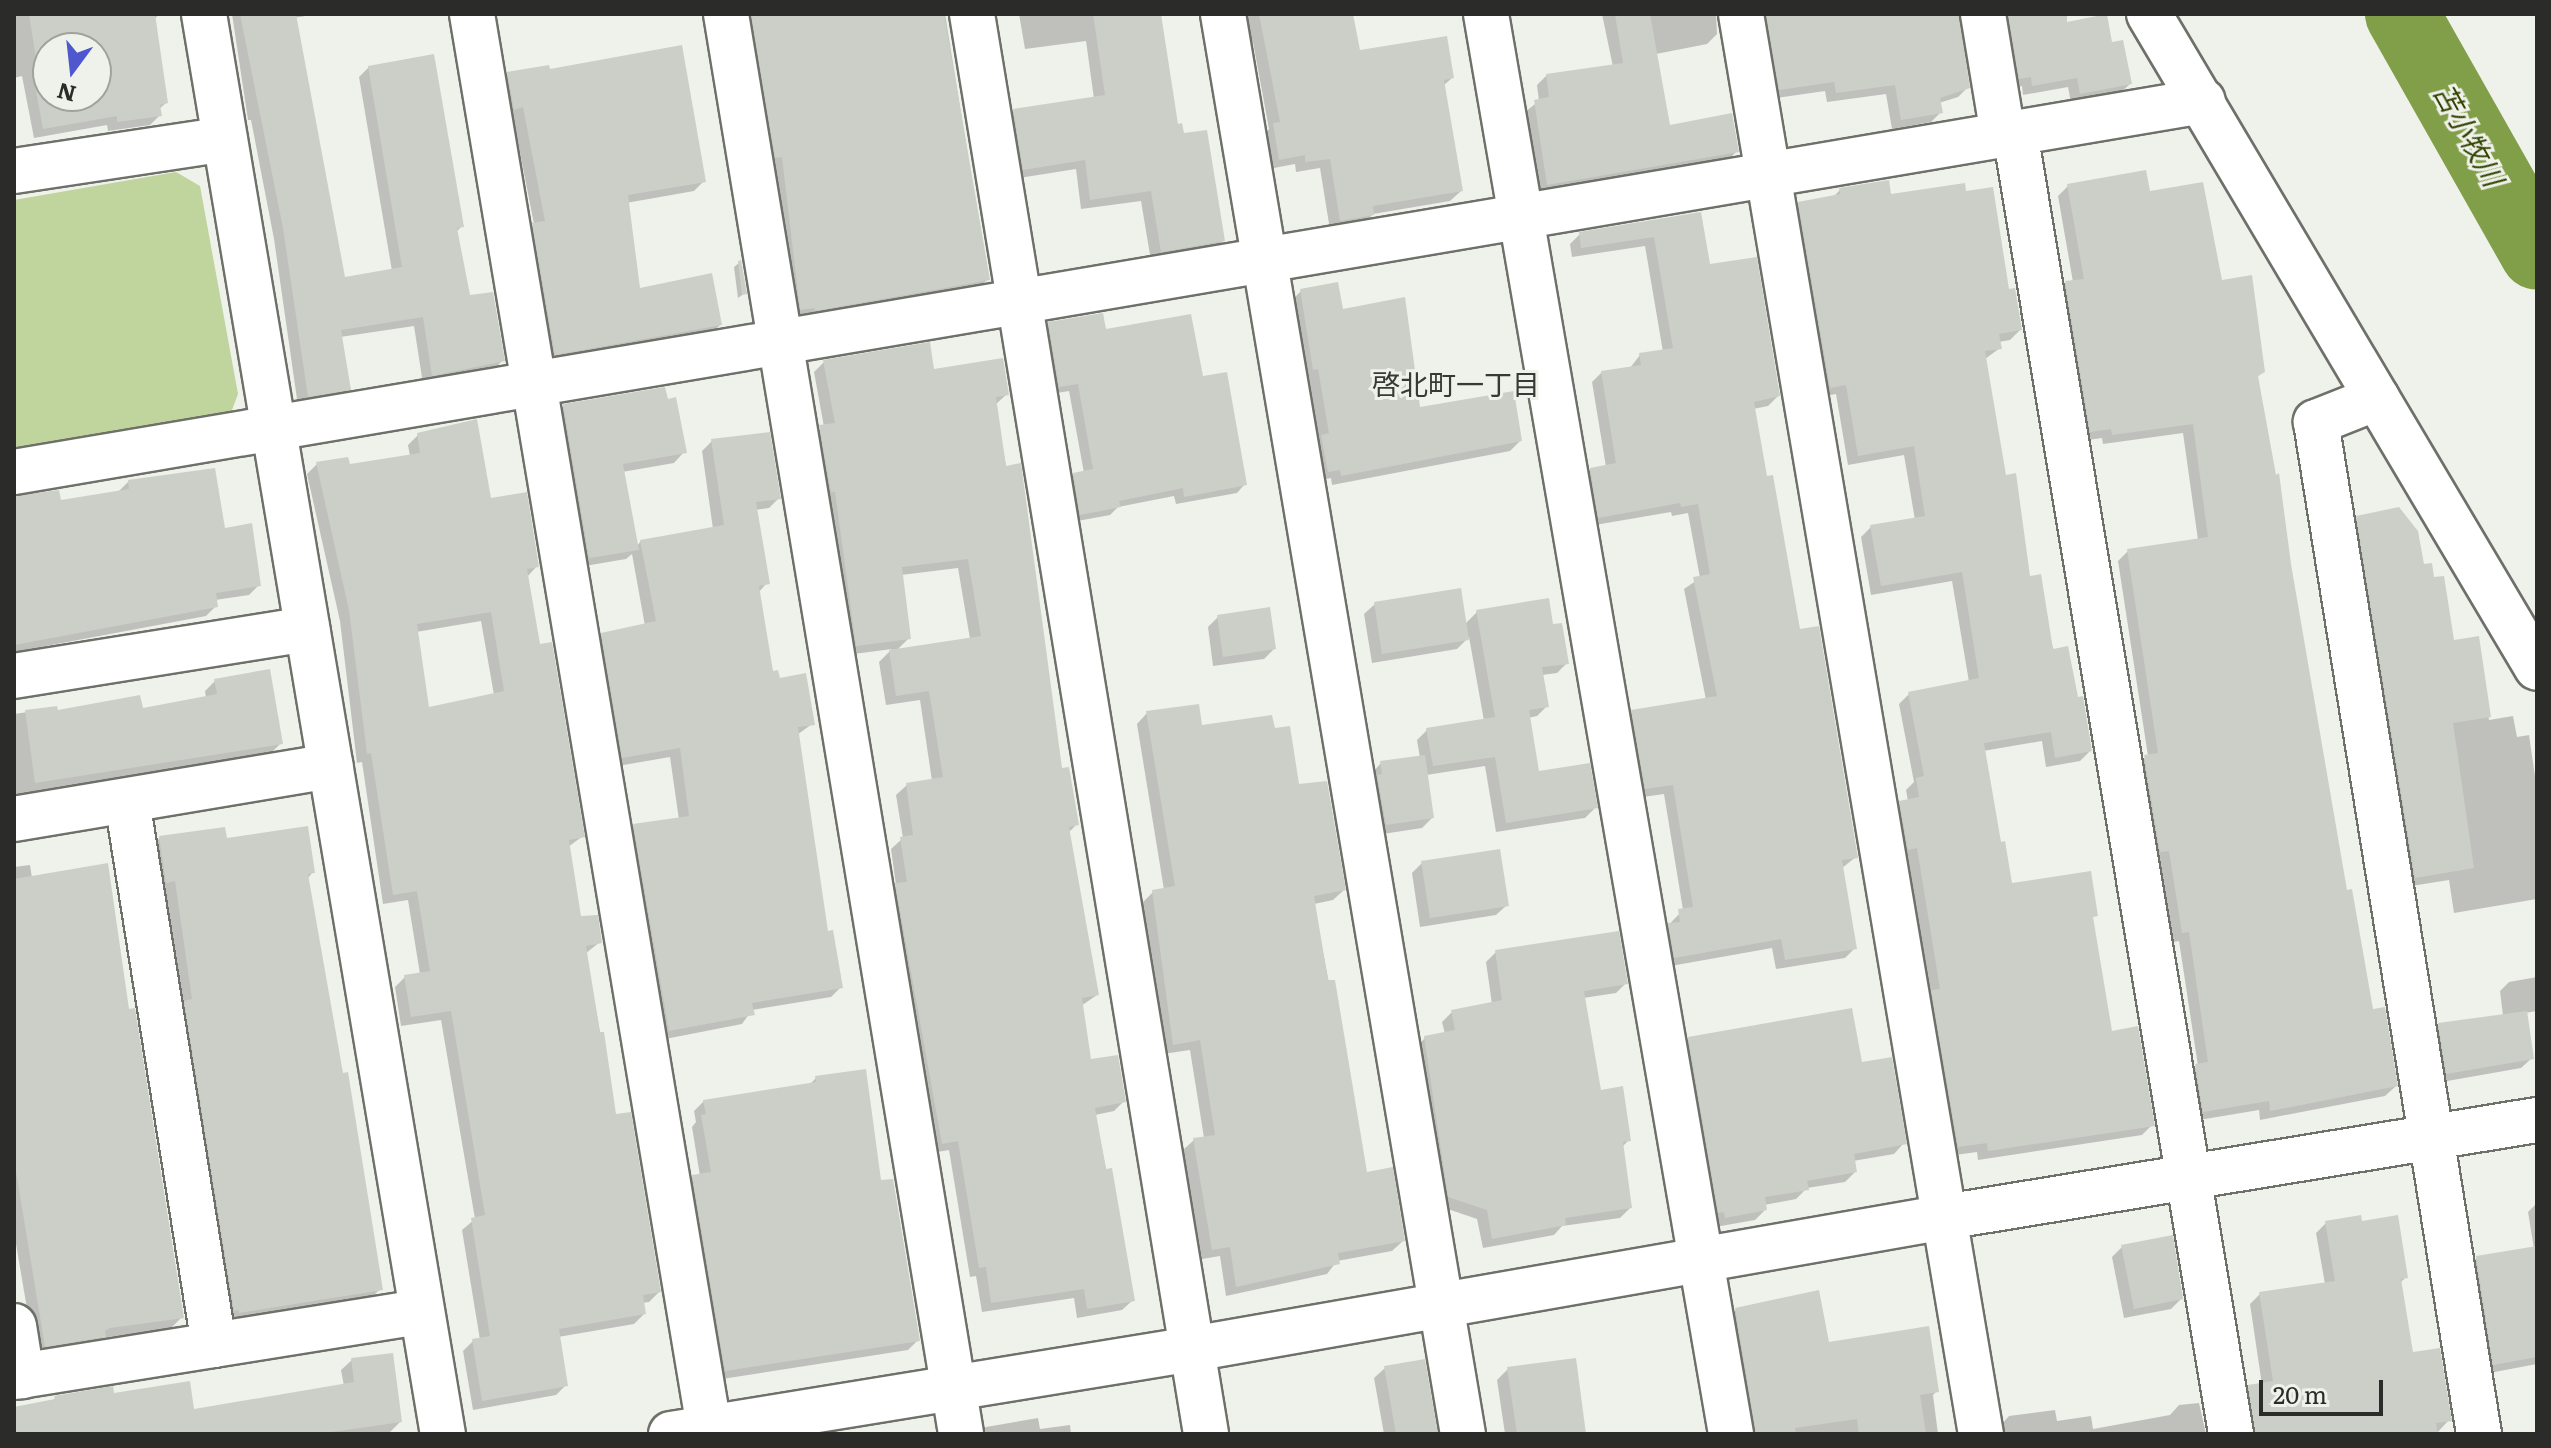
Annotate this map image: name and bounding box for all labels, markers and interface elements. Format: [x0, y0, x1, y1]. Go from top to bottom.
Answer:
north arrow [32, 32, 112, 112]
text: N [53, 75, 79, 112]
water label: 苫小牧川 [2428, 77, 2512, 191]
district label: 啓北町一丁目 [1372, 366, 1540, 400]
scale bar [2263, 1364, 2387, 1414]
text: 20 m [2273, 1376, 2327, 1411]

